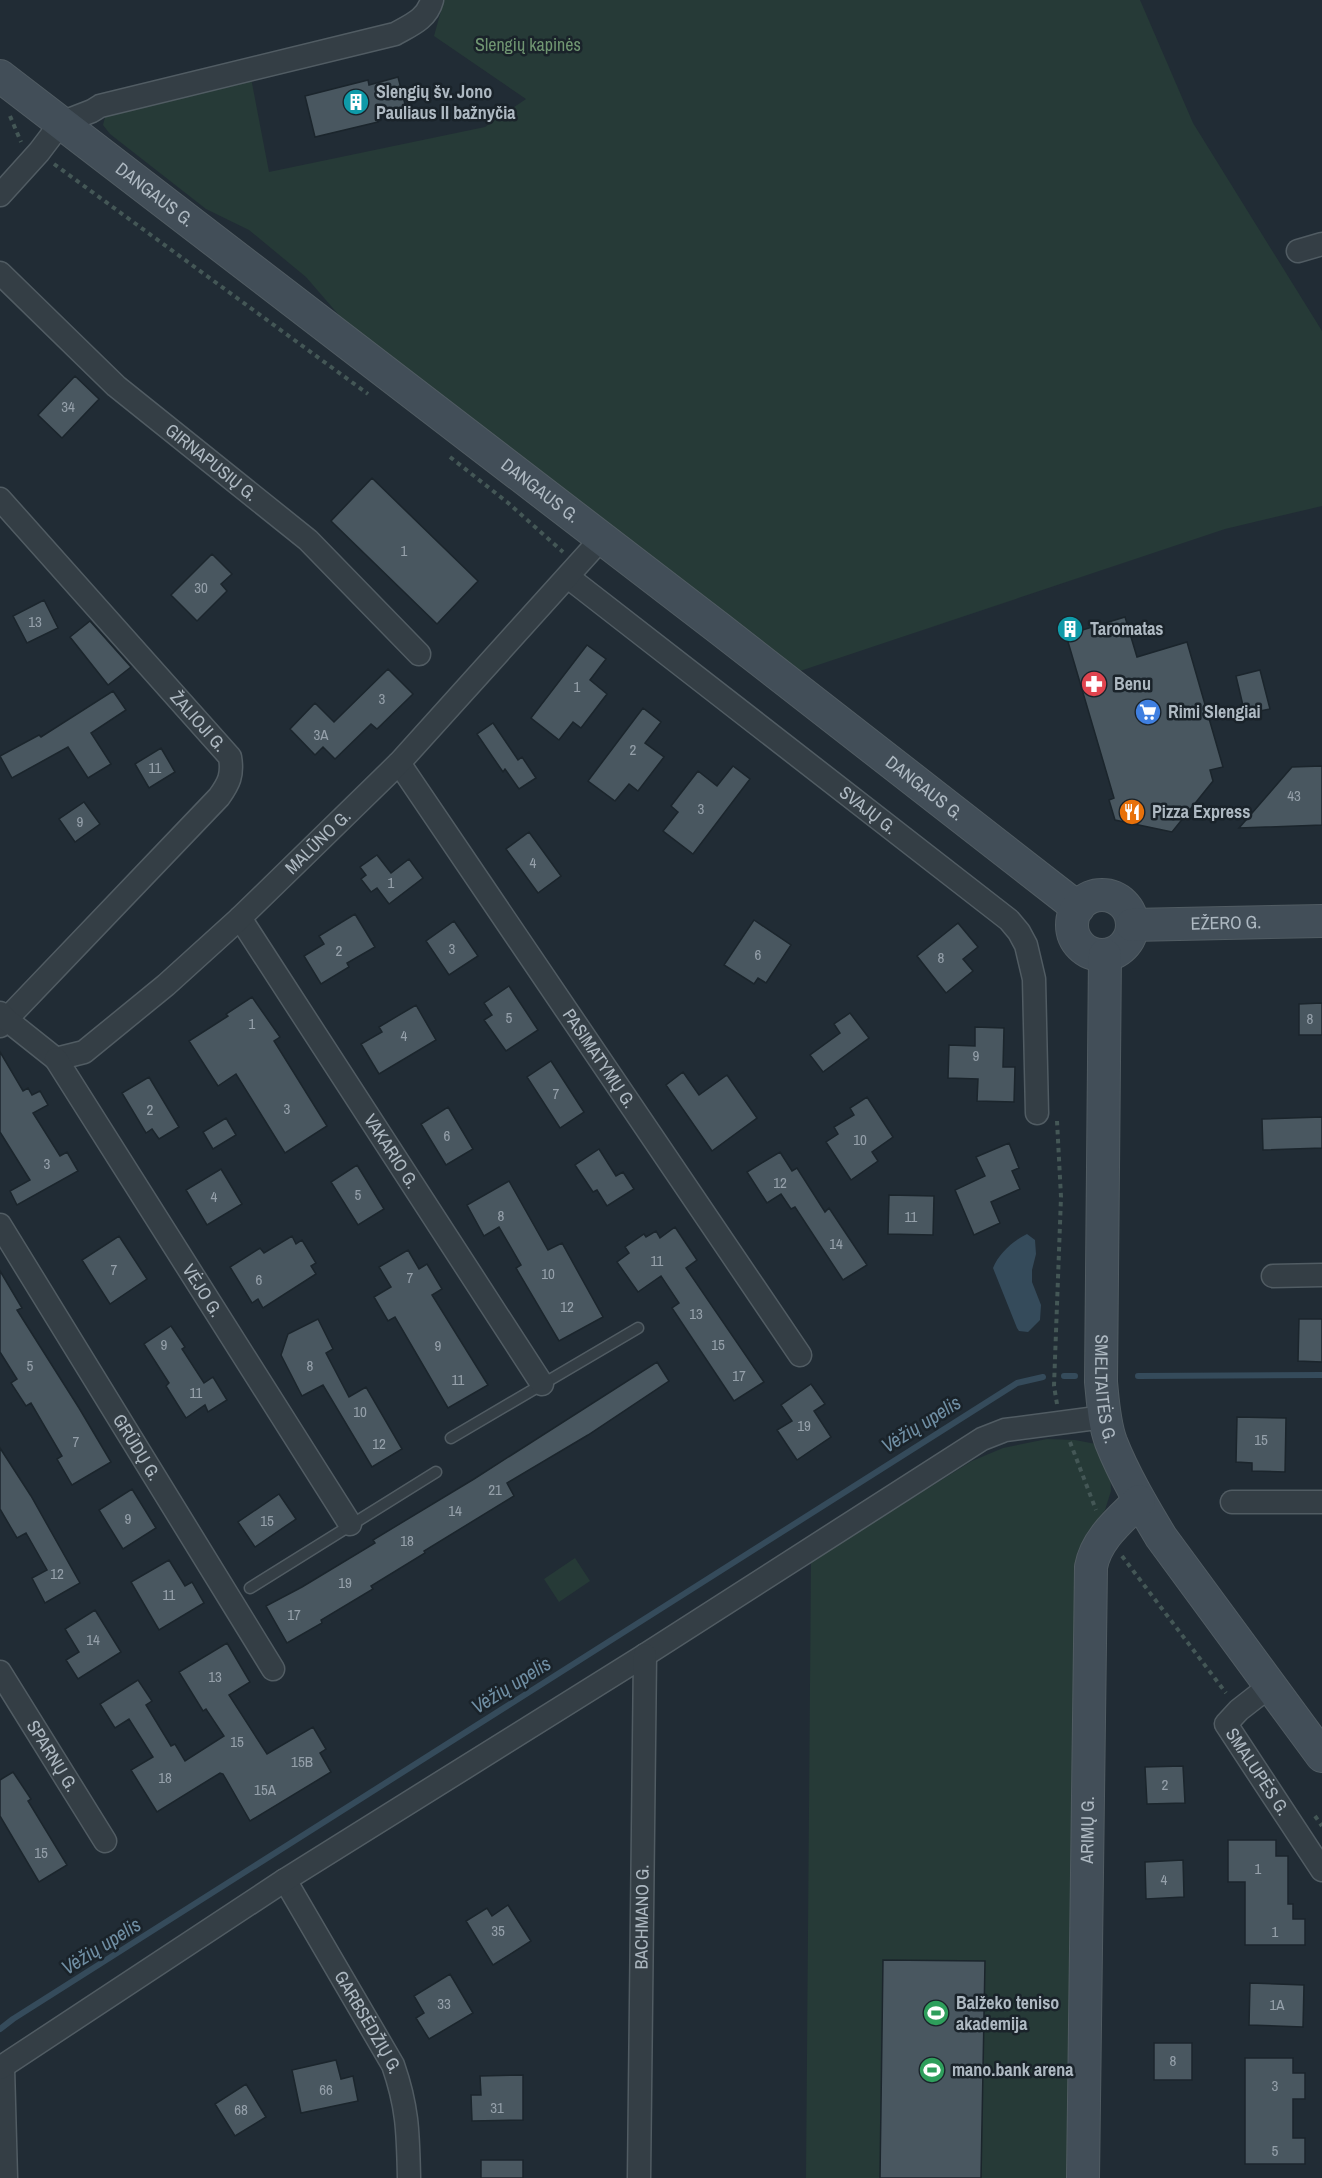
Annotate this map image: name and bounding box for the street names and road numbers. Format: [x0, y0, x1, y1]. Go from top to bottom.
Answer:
street label: DANGAUS G. [111, 156, 199, 233]
street label: GIRNAPUSIŲ G. [160, 417, 263, 507]
street label: DANGAUS G. [496, 452, 585, 529]
street label: ŽALIOJI G. [165, 685, 233, 757]
street label: DANGAUS G. [880, 750, 969, 826]
street label: SVAJŲ G. [834, 780, 902, 840]
street label: MALŪNO G. [279, 804, 356, 880]
street label: EŽERO G. [1190, 909, 1262, 936]
street label: PASIMATYMŲ G. [557, 1004, 642, 1113]
street label: VAKARIO G. [358, 1109, 425, 1193]
street label: VĖJO G. [177, 1259, 229, 1322]
street label: SMELTAITĖS G. [1089, 1334, 1123, 1447]
street label: GRŪDŲ G. [107, 1409, 167, 1485]
street label: SPARNŲ G. [21, 1715, 84, 1796]
street label: SMALUPĖS G. [1220, 1723, 1296, 1820]
street label: ARIMŲ G. [1074, 1796, 1100, 1865]
street label: BACHMANO G. [628, 1864, 655, 1970]
street label: GARBSĖDŽIŲ G. [329, 1966, 408, 2077]

